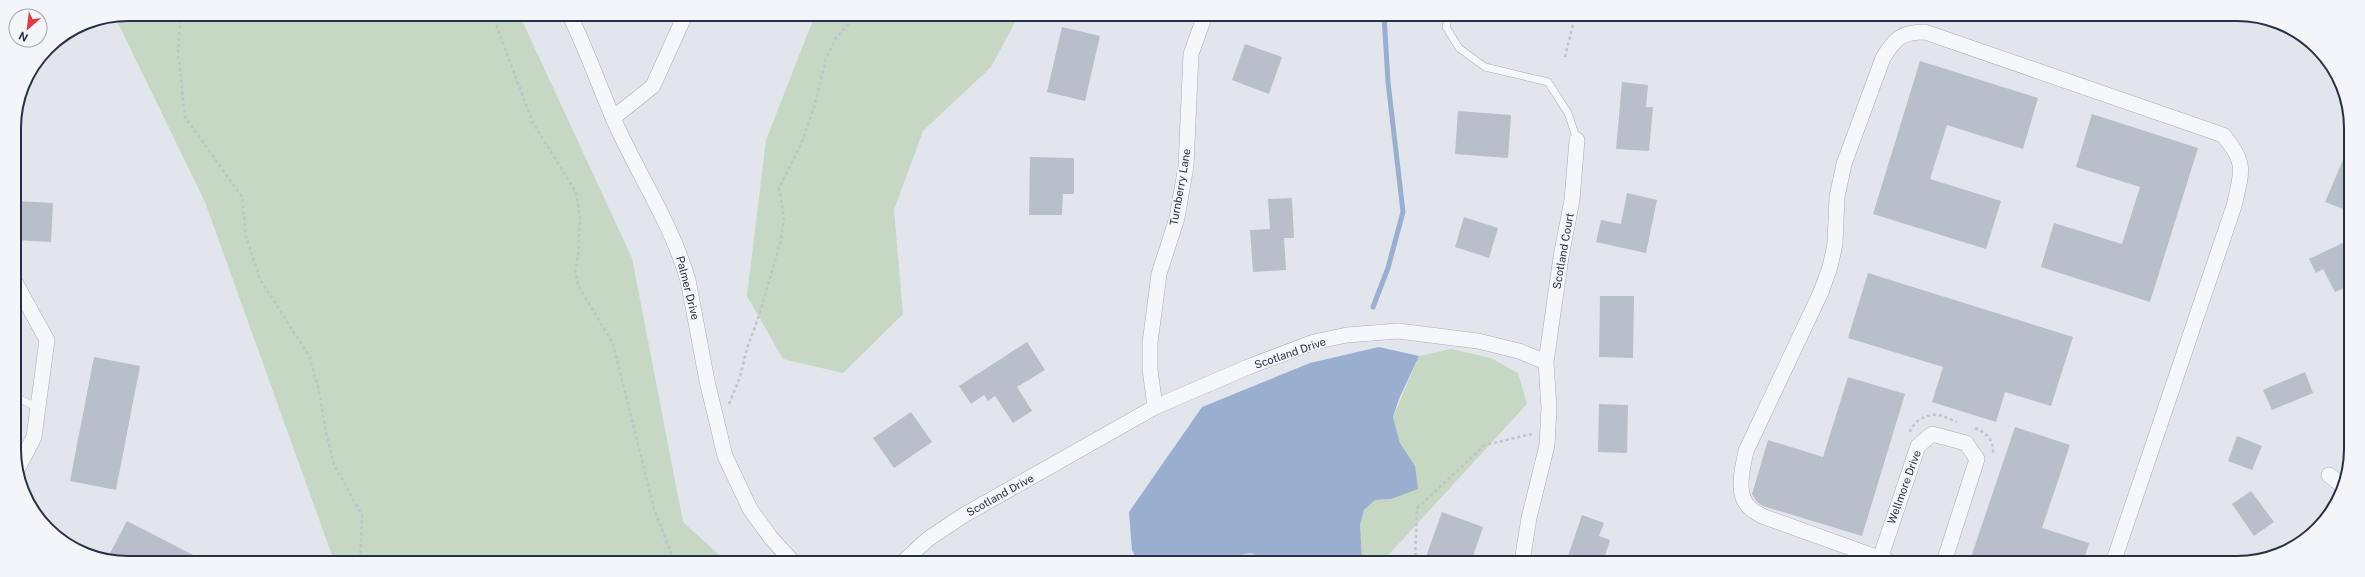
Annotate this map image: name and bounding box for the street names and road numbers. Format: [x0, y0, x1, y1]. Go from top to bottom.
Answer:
street label: Turnberry Lane [1167, 148, 1193, 226]
street label: Scotland Court [1550, 212, 1576, 290]
street label: Palmer Drive [674, 255, 702, 321]
street label: Scotland Drive [1253, 335, 1327, 371]
street label: Wellmore Drive [1885, 448, 1923, 526]
street label: Scotland Drive [964, 472, 1036, 518]

